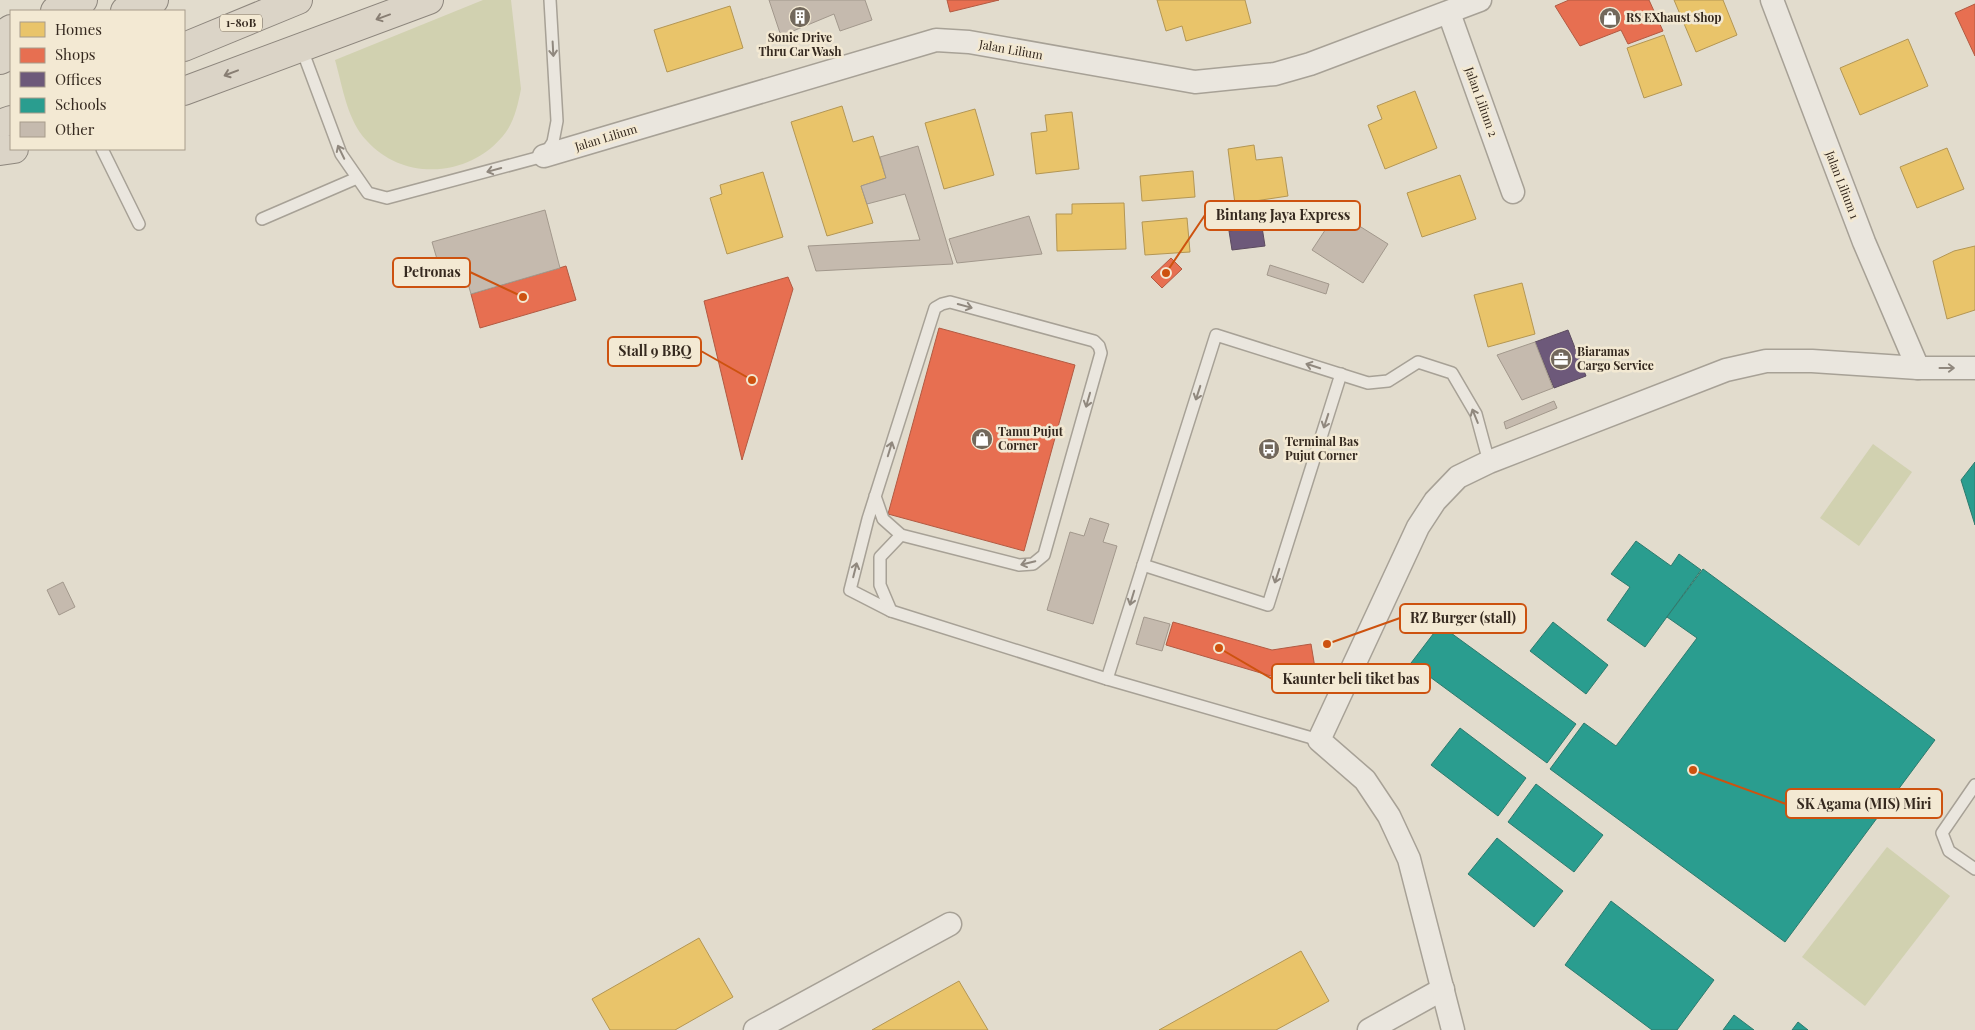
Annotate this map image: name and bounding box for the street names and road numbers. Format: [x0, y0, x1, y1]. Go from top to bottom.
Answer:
road number: 1-80B [220, 14, 262, 32]
street label: Jalan Lilium [977, 35, 1045, 63]
street label: Jalan Lilium 2 [1462, 64, 1502, 139]
street label: Jalan Lilium [572, 120, 639, 154]
street label: Jalan Lilium 1 [1822, 147, 1863, 222]

